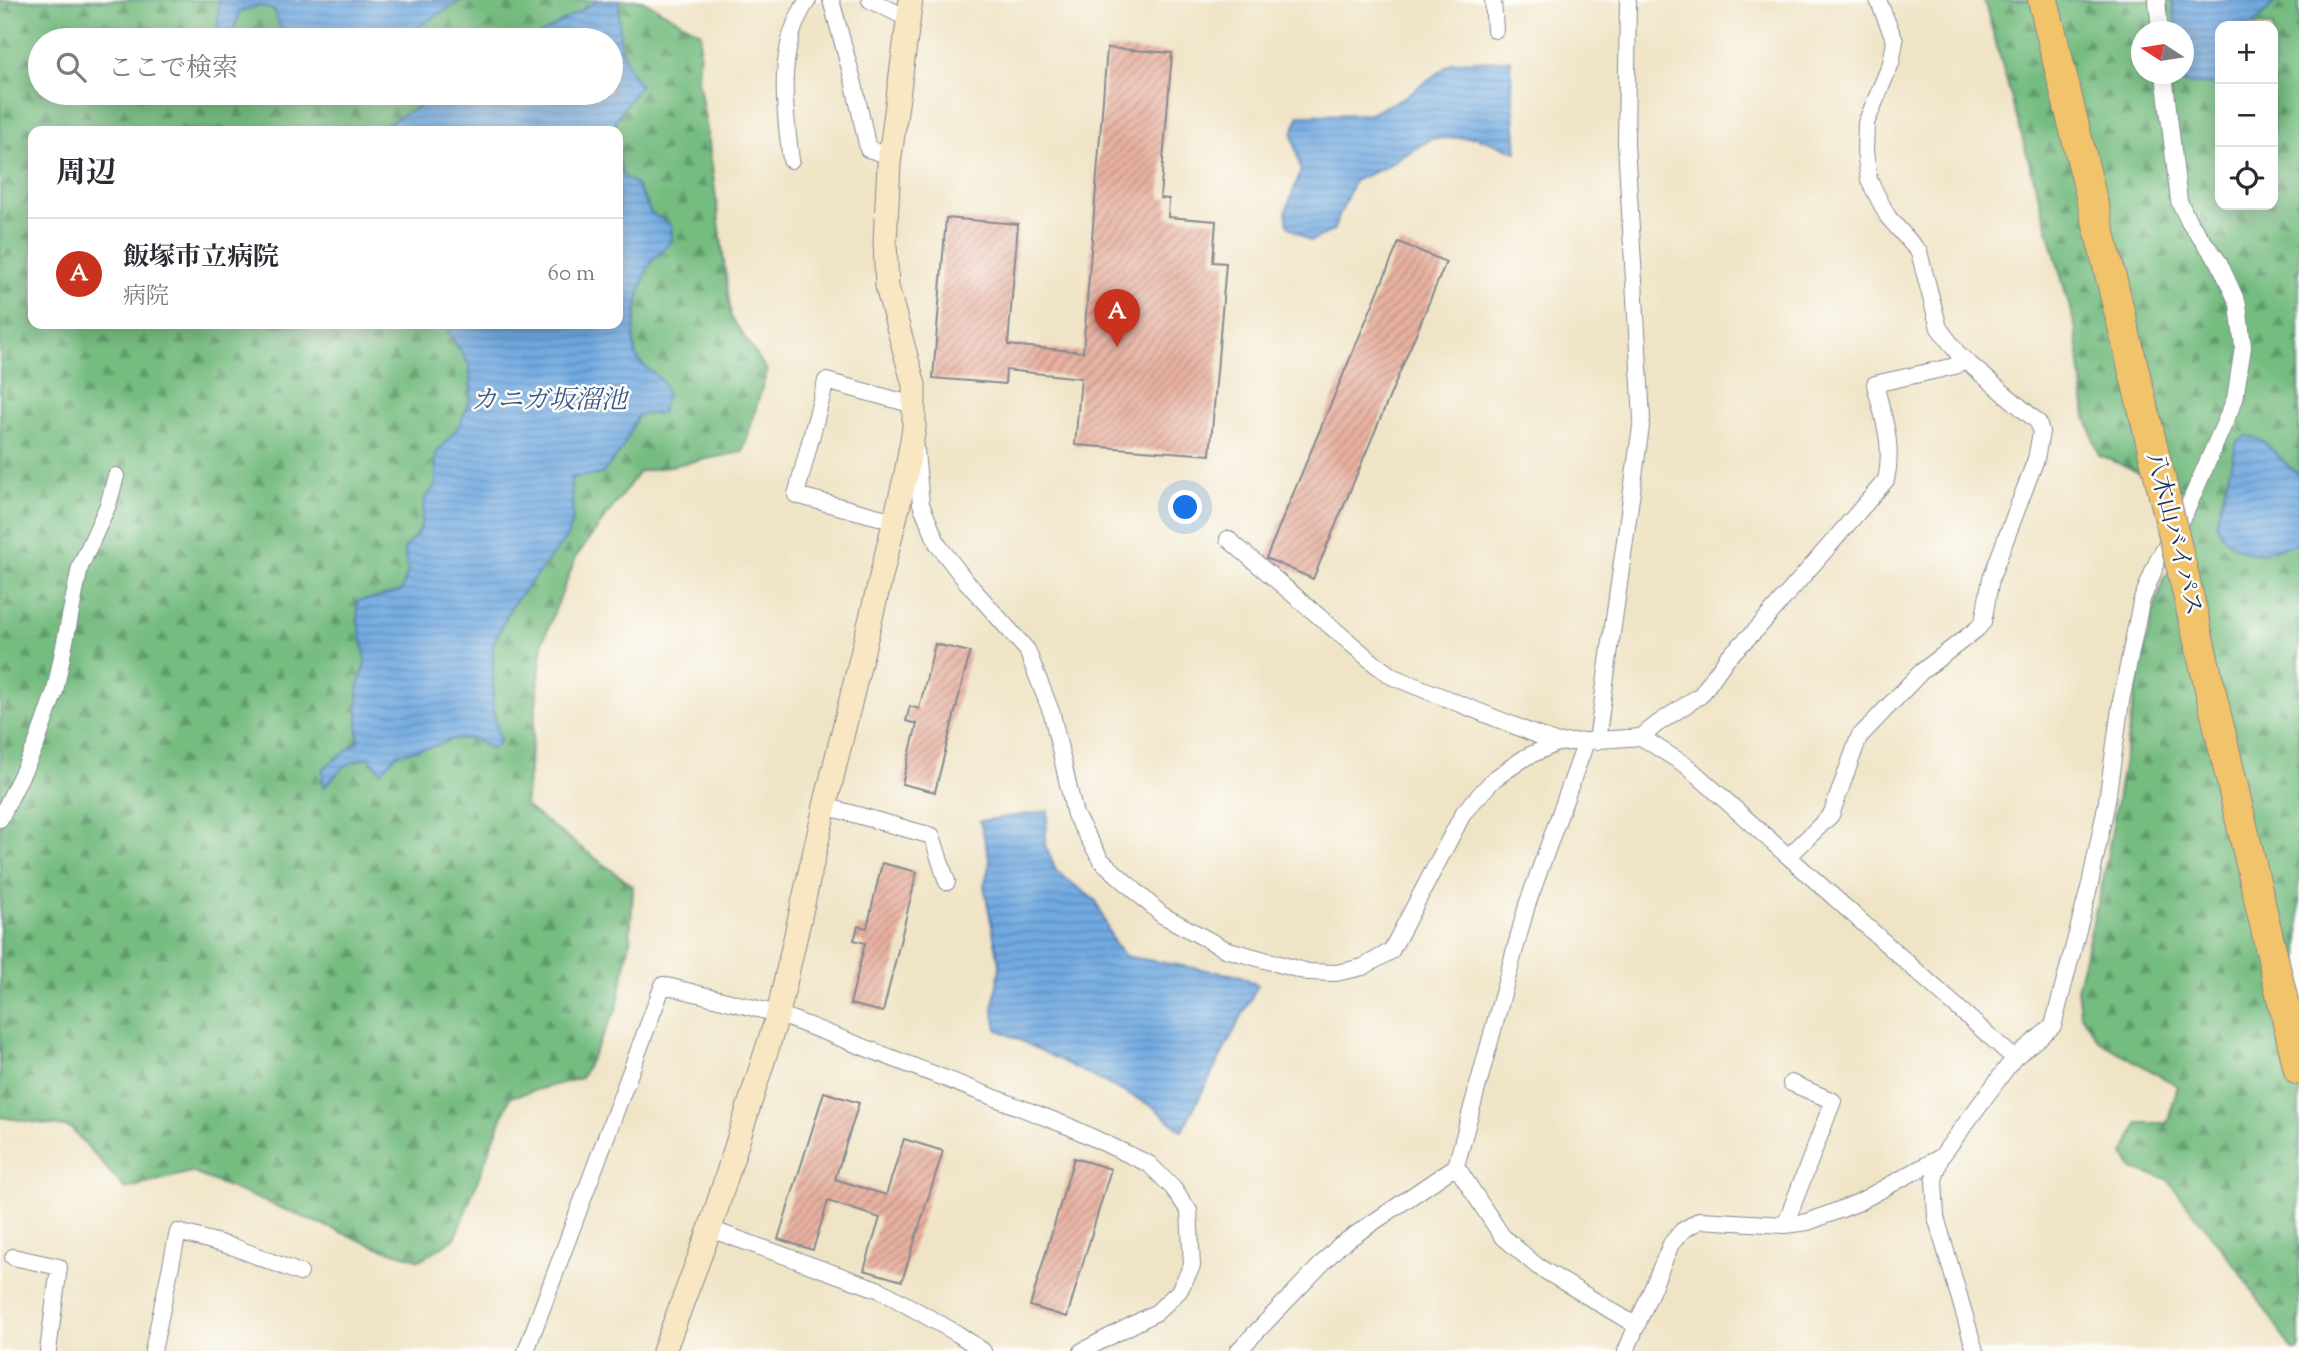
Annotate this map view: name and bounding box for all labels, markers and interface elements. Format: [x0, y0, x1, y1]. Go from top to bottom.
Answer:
north arrow [2131, 21, 2194, 84]
map controls [2215, 21, 2278, 210]
button: + [2215, 21, 2278, 84]
search box [28, 28, 623, 105]
icon: search [52, 48, 90, 86]
text: ここで検索 [108, 51, 238, 88]
button: − [2215, 84, 2278, 147]
button: locate [2215, 147, 2278, 210]
text: 周辺 [56, 153, 116, 196]
text: 飯塚市立病院 [123, 240, 279, 277]
text: A [70, 258, 88, 291]
text: 60 m [547, 258, 595, 291]
text: 病院 [123, 281, 169, 314]
pin: A [1094, 289, 1140, 347]
water label: カニガ坂溜池 [471, 383, 630, 420]
street label: 八木山バイパス [2136, 449, 2210, 619]
your location [1168, 490, 1202, 524]

